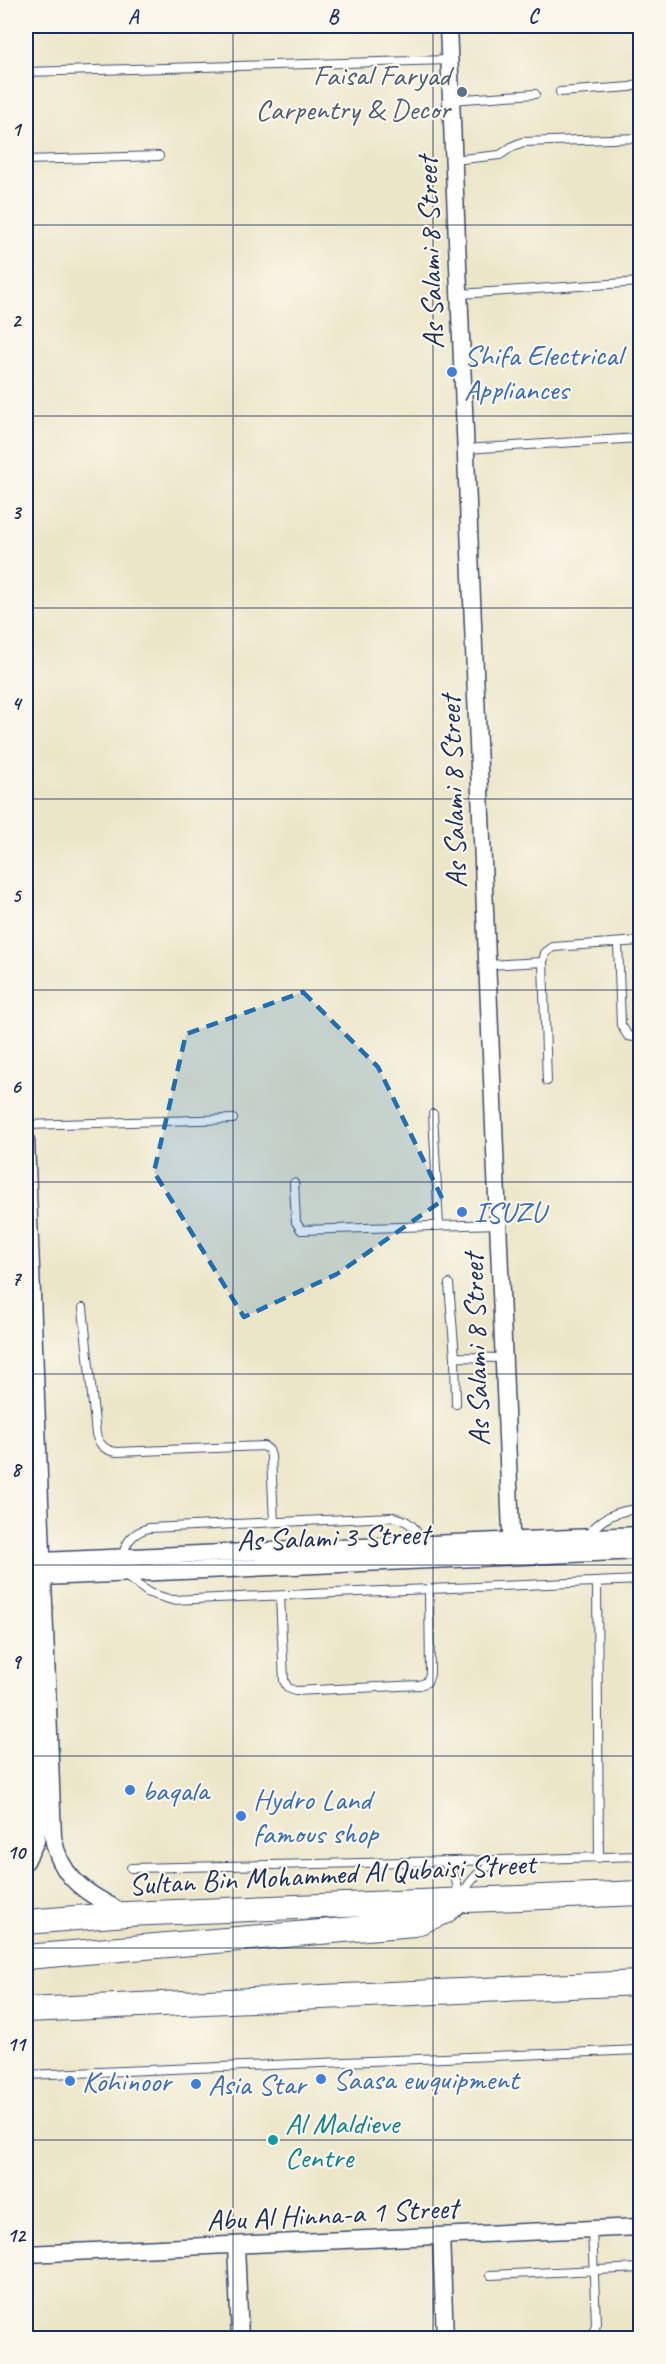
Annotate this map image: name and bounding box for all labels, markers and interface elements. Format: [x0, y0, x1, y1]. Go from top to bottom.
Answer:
text: A [128, 4, 140, 29]
text: B [328, 4, 340, 29]
text: C [528, 4, 540, 29]
place label: Faisal Faryad Carpentry & Decor [256, 56, 454, 128]
marker: Faisal Faryad Carpentry & Decor [455, 85, 469, 99]
text: 1 [12, 117, 23, 142]
street label: As Salami 8 Street [408, 152, 452, 350]
text: 2 [12, 308, 23, 333]
place label: Shifa Electrical Appliances [464, 336, 627, 408]
marker: Shifa Electrical Appliances [445, 365, 459, 379]
text: 3 [12, 500, 23, 525]
text: 4 [12, 691, 24, 716]
street label: As Salami 8 Street [431, 691, 475, 889]
text: 5 [12, 883, 23, 908]
text: 6 [11, 1074, 22, 1099]
place label: ISUZU [474, 1193, 550, 1231]
marker: ISUZU [455, 1205, 469, 1219]
street label: As Salami 8 Street [454, 1249, 498, 1447]
text: 7 [12, 1266, 23, 1291]
text: 8 [12, 1457, 24, 1482]
street label: As Salami 3 Street [236, 1515, 434, 1559]
text: 9 [12, 1649, 23, 1674]
place label: baqala [142, 1771, 211, 1809]
place label: Hydro Land famous shop [253, 1780, 380, 1852]
marker: baqala [123, 1783, 137, 1797]
marker: Hydro Land famous shop [234, 1809, 248, 1823]
text: 10 [7, 1840, 27, 1865]
street label: Sultan Bin Mohammed Al Qubaisi Street [128, 1844, 539, 1904]
text: 11 [7, 2032, 27, 2057]
place label: Saasa ewquipment [333, 2060, 521, 2098]
place label: Kohinoor [82, 2062, 173, 2100]
place label: Asia Star [208, 2065, 308, 2103]
marker: Saasa ewquipment [314, 2072, 328, 2086]
marker: Kohinoor [63, 2074, 77, 2088]
marker: Asia Star [189, 2077, 203, 2091]
place label: Al Maldieve Centre [285, 2104, 401, 2176]
marker: Al Maldieve Centre [266, 2133, 280, 2147]
street label: Abu Al Hinna-a 1 Street [205, 2188, 463, 2240]
text: 12 [7, 2223, 27, 2248]

